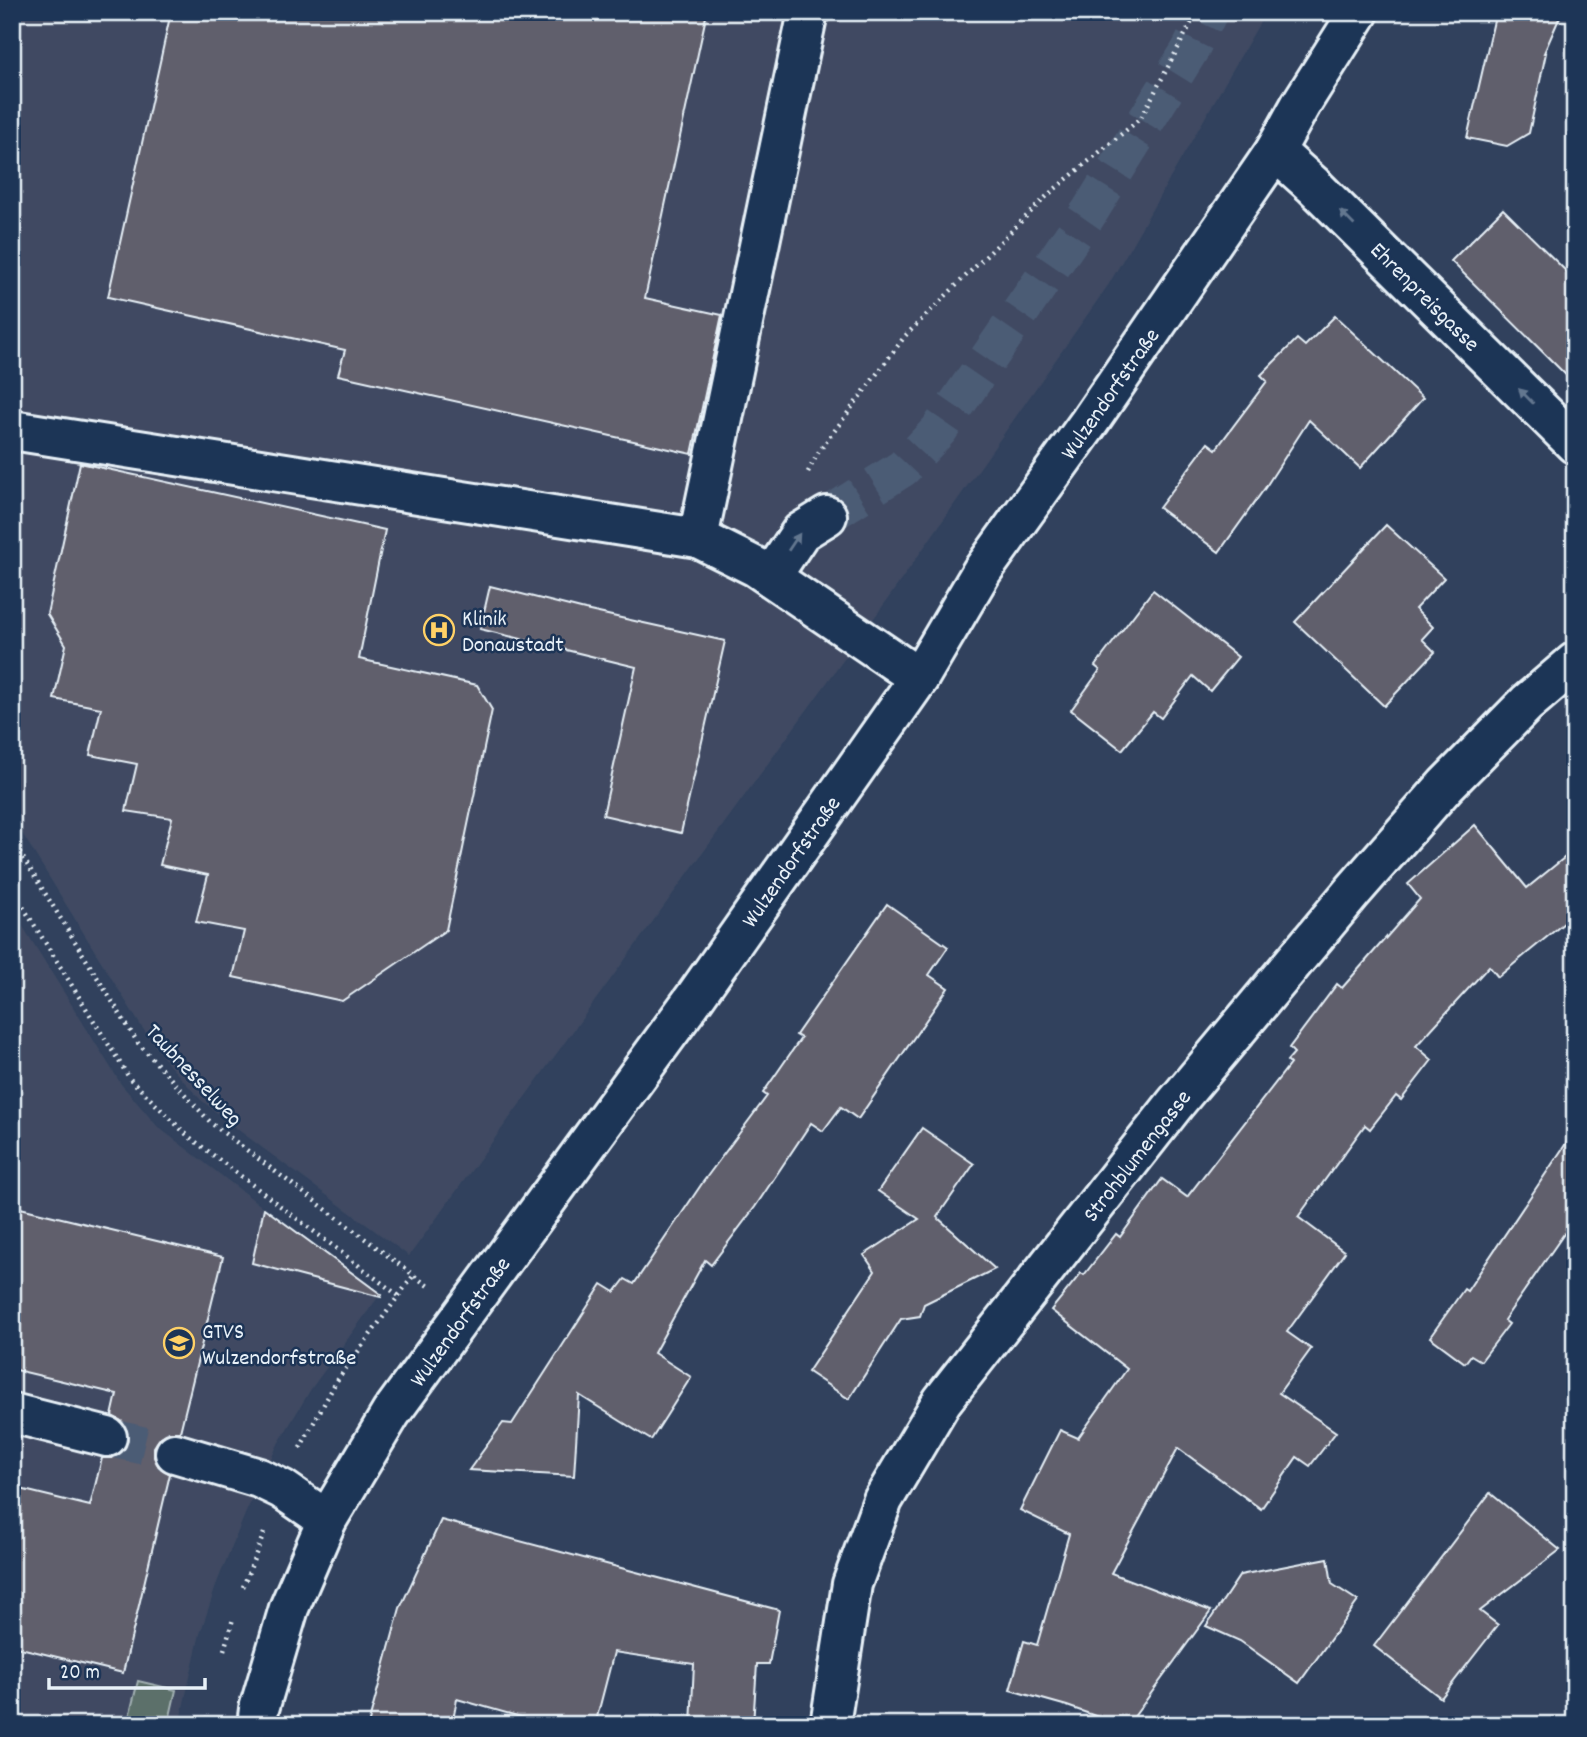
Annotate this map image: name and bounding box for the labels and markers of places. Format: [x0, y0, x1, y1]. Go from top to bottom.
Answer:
place label: Klinik Donaustadt [462, 604, 564, 663]
hospital icon: Klinik Donaustadt [422, 613, 456, 647]
place label: GTVS Wulzendorfstraße [202, 1317, 356, 1376]
school or university icon: GTVS Wulzendorfstraße [162, 1326, 196, 1360]

